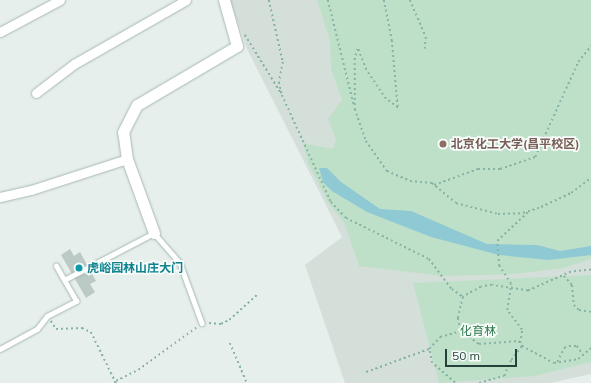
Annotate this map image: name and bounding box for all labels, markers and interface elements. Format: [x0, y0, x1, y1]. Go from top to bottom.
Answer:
place label: 北京化工大学(昌平校区) [451, 137, 580, 151]
marker: 北京化工大学(昌平校区) [438, 139, 448, 149]
place label: 虎峪园林山庄大门 [87, 261, 183, 275]
marker: 虎峪园林山庄大门 [74, 263, 84, 273]
park label: 化育林 [460, 324, 496, 338]
scale bar [447, 341, 519, 367]
text: 50 m [452, 348, 480, 363]

